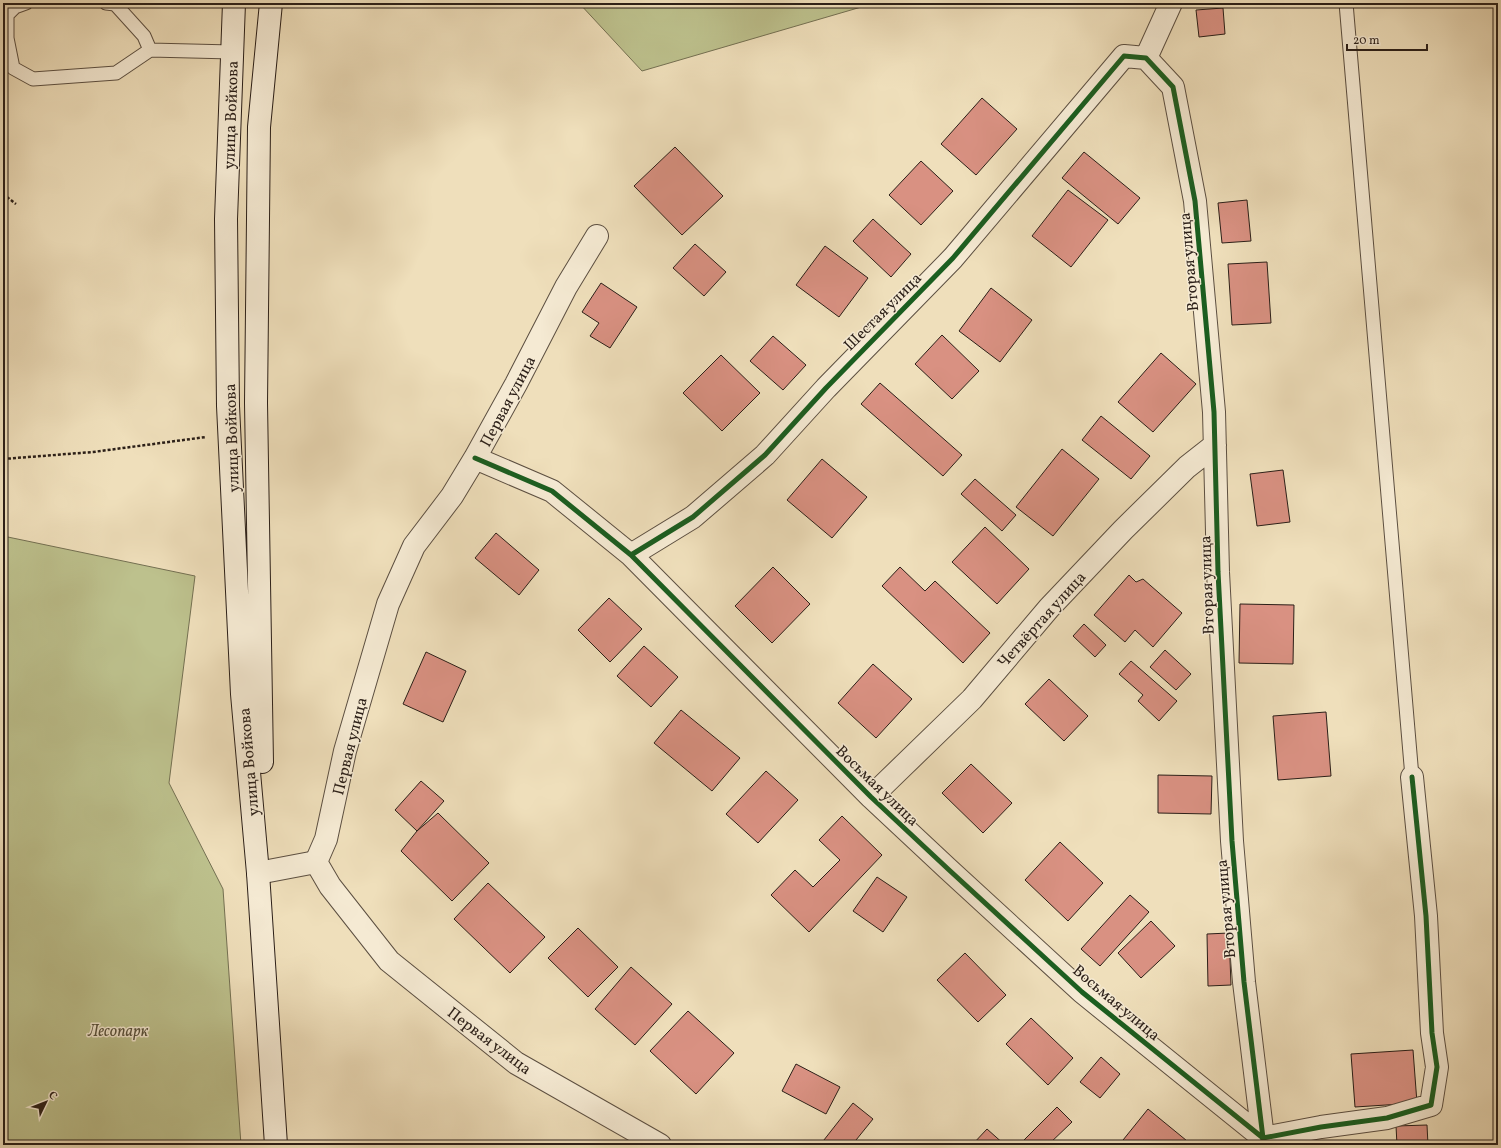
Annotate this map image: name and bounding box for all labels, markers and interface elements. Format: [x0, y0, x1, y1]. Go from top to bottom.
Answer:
scale bar [1347, 26, 1427, 52]
text: 20 m [1353, 33, 1380, 49]
street label: улица Войкова [219, 60, 245, 170]
street label: Вторая улица [1175, 211, 1205, 312]
street label: Шестая улица [839, 268, 927, 356]
street label: Первая улица [476, 352, 542, 451]
street label: улица Войкова [220, 383, 246, 493]
street label: Вторая улица [1195, 535, 1221, 635]
street label: Четвёртая улица [993, 567, 1092, 673]
street label: Первая улица [328, 695, 374, 798]
street label: улица Войкова [234, 707, 266, 817]
street label: Восьмая улица [830, 741, 923, 832]
street label: Вторая улица [1212, 858, 1242, 959]
street label: Восьмая улица [1067, 960, 1164, 1047]
street label: Первая улица [442, 1003, 535, 1081]
park label: Лесопарк [87, 1021, 148, 1043]
north arrow [26, 1082, 66, 1122]
text: С [44, 1088, 60, 1104]

